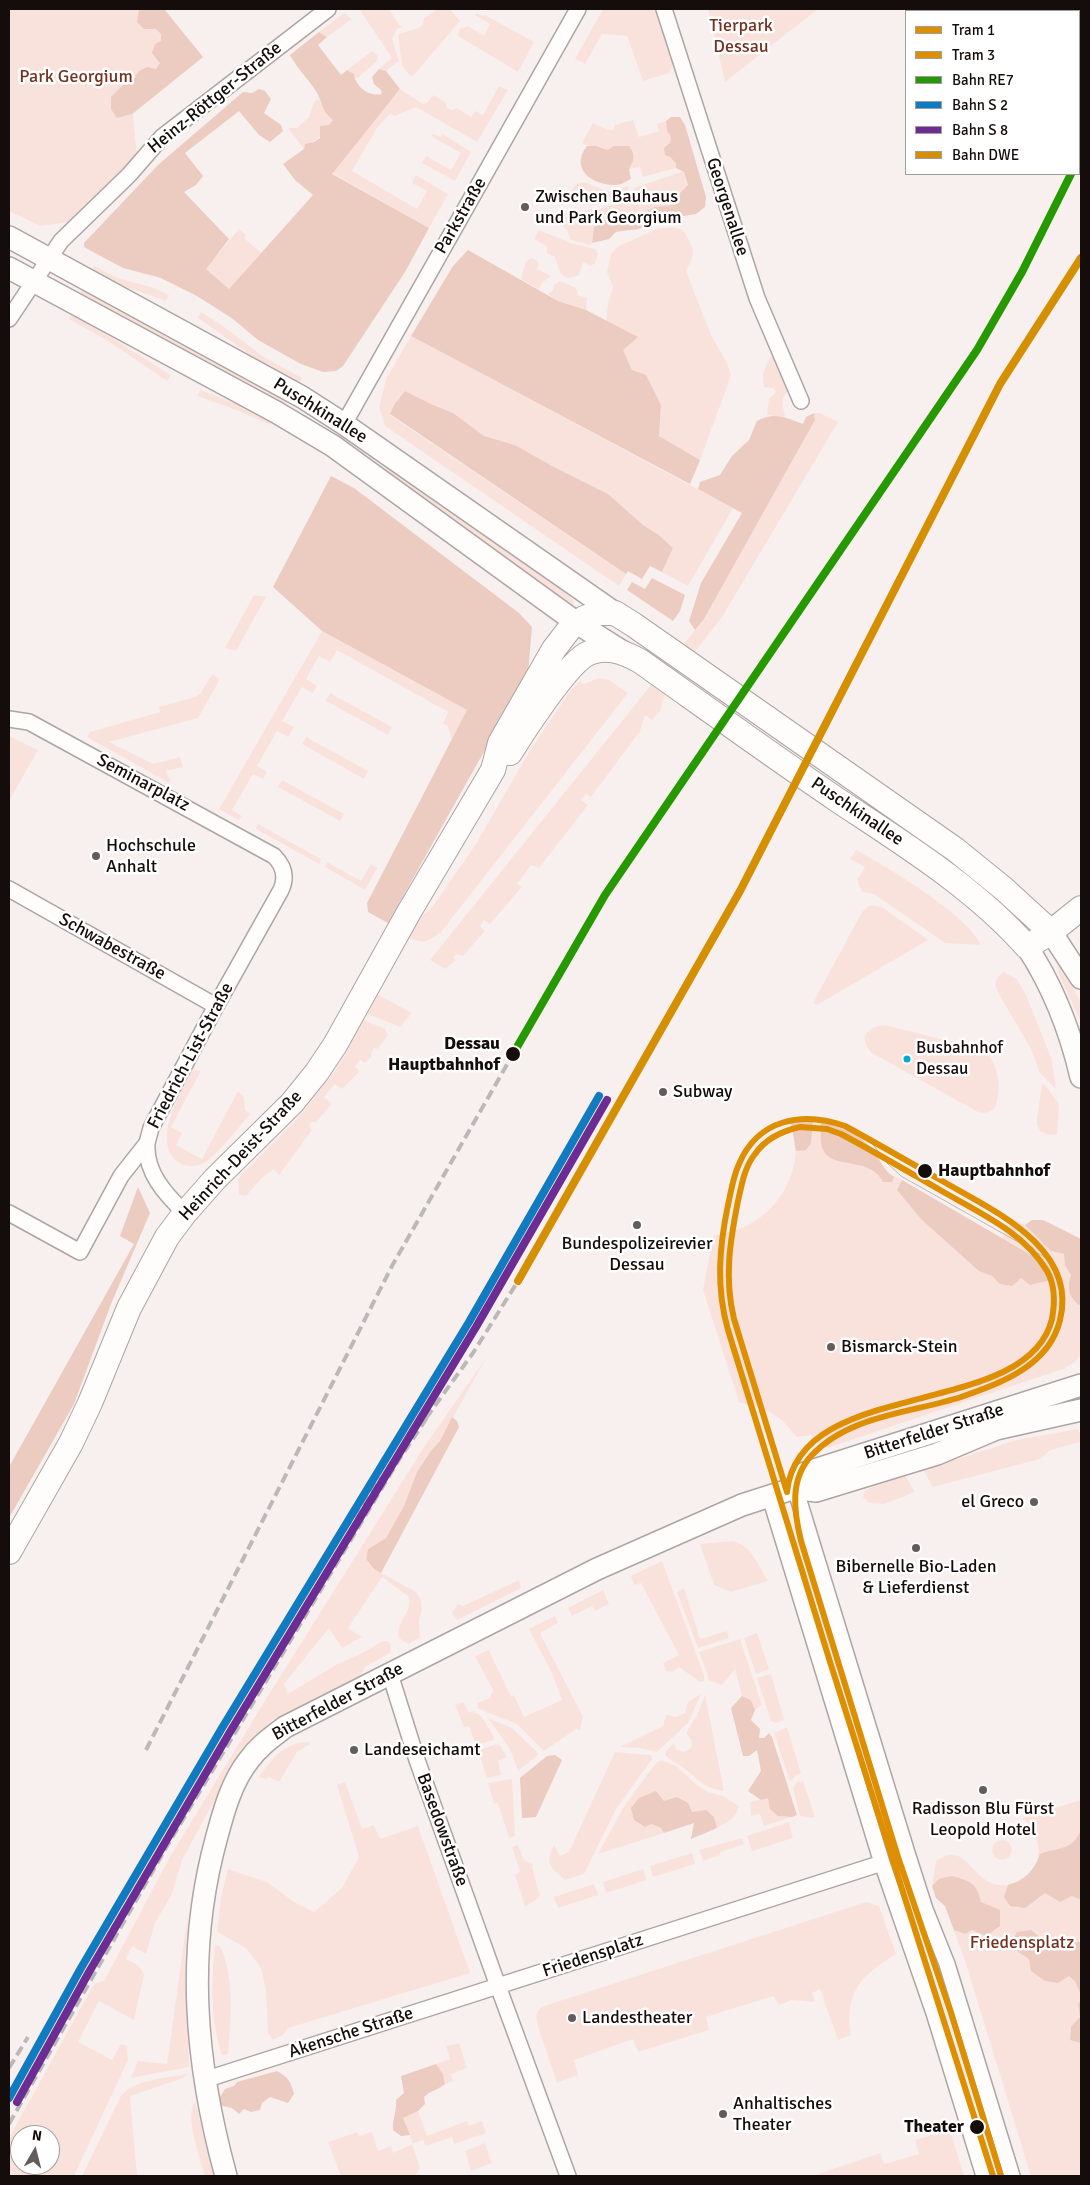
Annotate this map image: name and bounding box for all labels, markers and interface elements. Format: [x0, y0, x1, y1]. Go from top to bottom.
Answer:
legend [905, 10, 1080, 175]
park label: Tierpark Dessau [709, 15, 773, 58]
text: Tram 1 [952, 21, 995, 39]
street label: Heinz-Röttger-Straße [144, 37, 286, 159]
text: Tram 3 [952, 46, 995, 64]
park label: Park Georgium [19, 66, 133, 88]
text: Bahn RE7 [952, 71, 1014, 89]
text: Bahn S 2 [952, 96, 1008, 114]
text: Bahn S 8 [952, 121, 1008, 139]
text: Bahn DWE [952, 146, 1019, 164]
street label: Georgenallee [701, 155, 753, 259]
street label: Parkstraße [430, 174, 492, 258]
place label: Zwischen Bauhaus und Park Georgium [535, 186, 682, 228]
marker: Zwischen Bauhaus und Park Georgium [519, 201, 531, 213]
street label: Puschkinallee [269, 374, 371, 448]
street label: Seminarplatz [93, 749, 193, 817]
street label: Puschkinallee [807, 773, 907, 851]
place label: Hochschule Anhalt [106, 835, 196, 878]
marker: Hochschule Anhalt [90, 850, 102, 862]
street label: Schwabestraße [55, 909, 169, 985]
street label: Friedrich-List-Straße [143, 979, 239, 1133]
place label: Dessau Hauptbahnhof [388, 1033, 500, 1076]
place label: Busbahnhof Dessau [916, 1039, 1003, 1079]
marker: Dessau Hauptbahnhof [504, 1045, 522, 1063]
marker: Busbahnhof Dessau [902, 1054, 912, 1064]
place label: Subway [673, 1081, 732, 1103]
street label: Heinrich-Deist-Straße [175, 1086, 307, 1226]
marker: Subway [657, 1086, 669, 1098]
place label: Hauptbahnhof [938, 1160, 1050, 1182]
marker: Hauptbahnhof [916, 1162, 934, 1180]
marker: Bundespolizeirevier Dessau [631, 1219, 643, 1231]
place label: Bundespolizeirevier Dessau [561, 1233, 713, 1276]
place label: Bismarck-Stein [841, 1336, 958, 1358]
marker: Bismarck-Stein [825, 1341, 837, 1353]
street label: Bitterfelder Straße [861, 1399, 1007, 1465]
place label: el Greco [961, 1491, 1024, 1513]
marker: el Greco [1028, 1496, 1040, 1508]
marker: Bibernelle Bio-Laden & Lieferdienst [910, 1542, 922, 1554]
place label: Bibernelle Bio-Laden & Lieferdienst [836, 1556, 996, 1598]
street label: Bitterfelder Straße [269, 1658, 407, 1746]
place label: Landeseichamt [364, 1739, 481, 1761]
marker: Landeseichamt [348, 1744, 360, 1756]
street label: Basedowstraße [412, 1771, 472, 1889]
marker: Radisson Blu Fürst Leopold Hotel [977, 1784, 989, 1796]
place label: Radisson Blu Fürst Leopold Hotel [912, 1798, 1054, 1840]
street label: Friedensplatz [540, 1930, 646, 1982]
park label: Friedensplatz [970, 1932, 1074, 1954]
street label: Akensche Straße [286, 2003, 416, 2063]
place label: Landestheater [582, 2007, 692, 2029]
marker: Landestheater [566, 2012, 578, 2024]
place label: Anhaltisches Theater [733, 2093, 832, 2136]
marker: Anhaltisches Theater [717, 2108, 729, 2120]
place label: Theater [904, 2116, 964, 2138]
marker: Theater [968, 2118, 986, 2136]
north arrow [10, 2125, 60, 2175]
text: N [31, 2127, 43, 2145]

